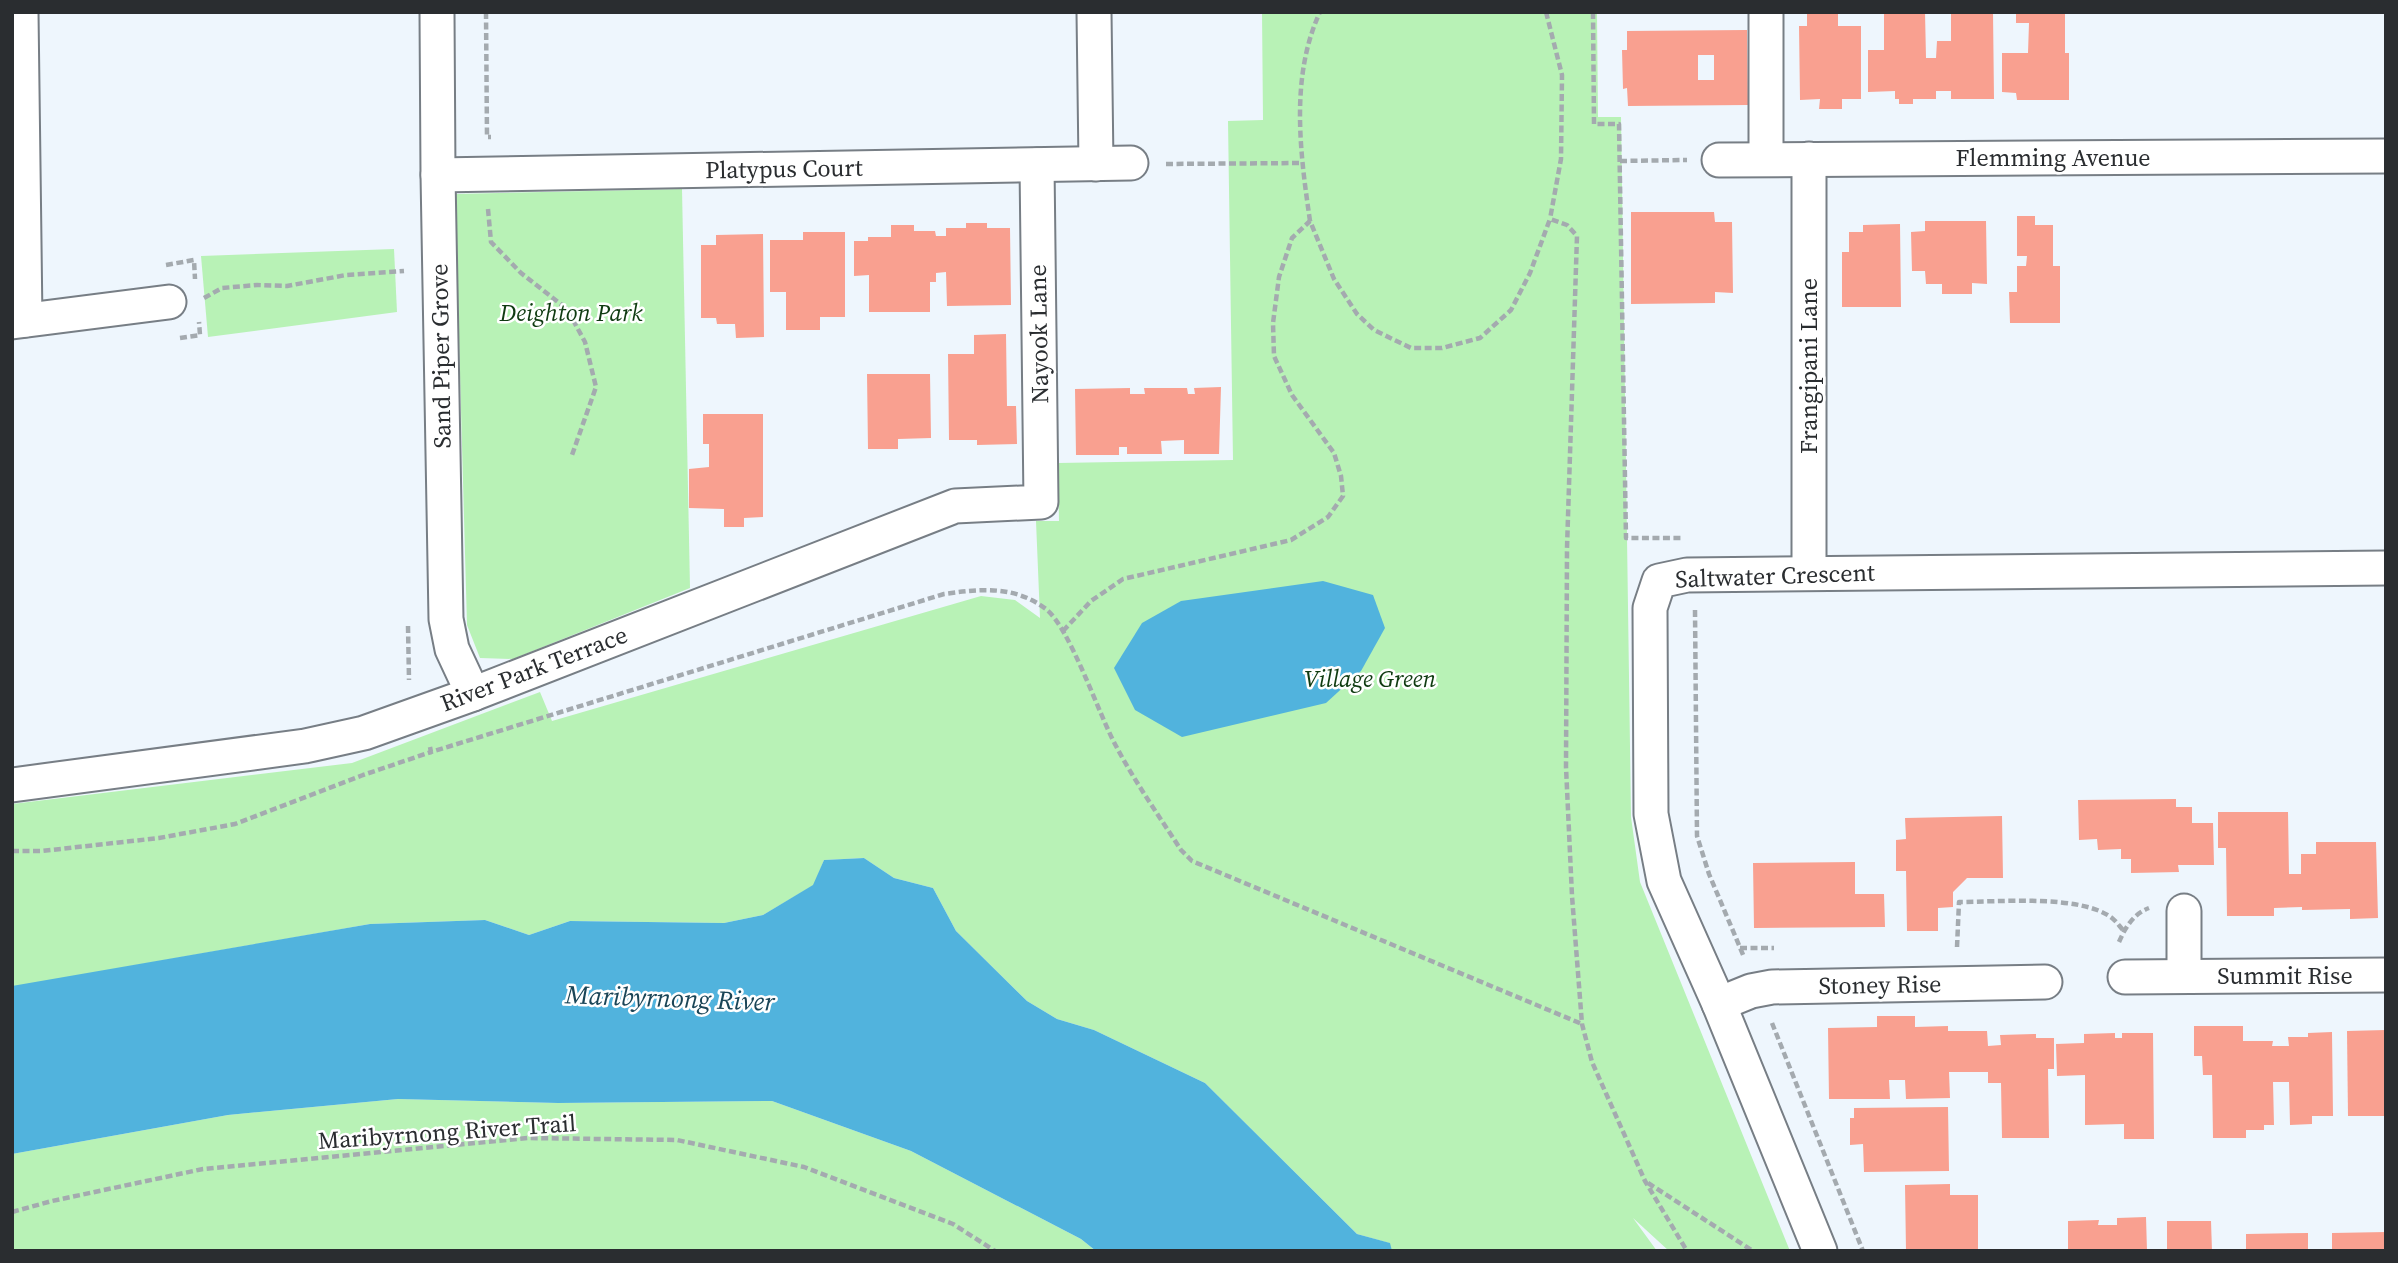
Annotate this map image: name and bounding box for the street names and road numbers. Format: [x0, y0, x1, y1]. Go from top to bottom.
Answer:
street label: Flemming Avenue [1955, 141, 2151, 174]
street label: Platypus Court [705, 151, 863, 186]
street label: Sand Piper Grove [422, 263, 459, 449]
street label: Nayook Lane [1021, 264, 1056, 404]
street label: Frangipani Lane [1792, 278, 1825, 454]
street label: Saltwater Crescent [1675, 556, 1875, 595]
street label: River Park Terrace [436, 618, 632, 719]
street label: Summit Rise [2217, 959, 2353, 992]
street label: Stoney Rise [1818, 967, 1942, 1002]
street label: Maribyrnong River Trail [317, 1106, 577, 1157]

